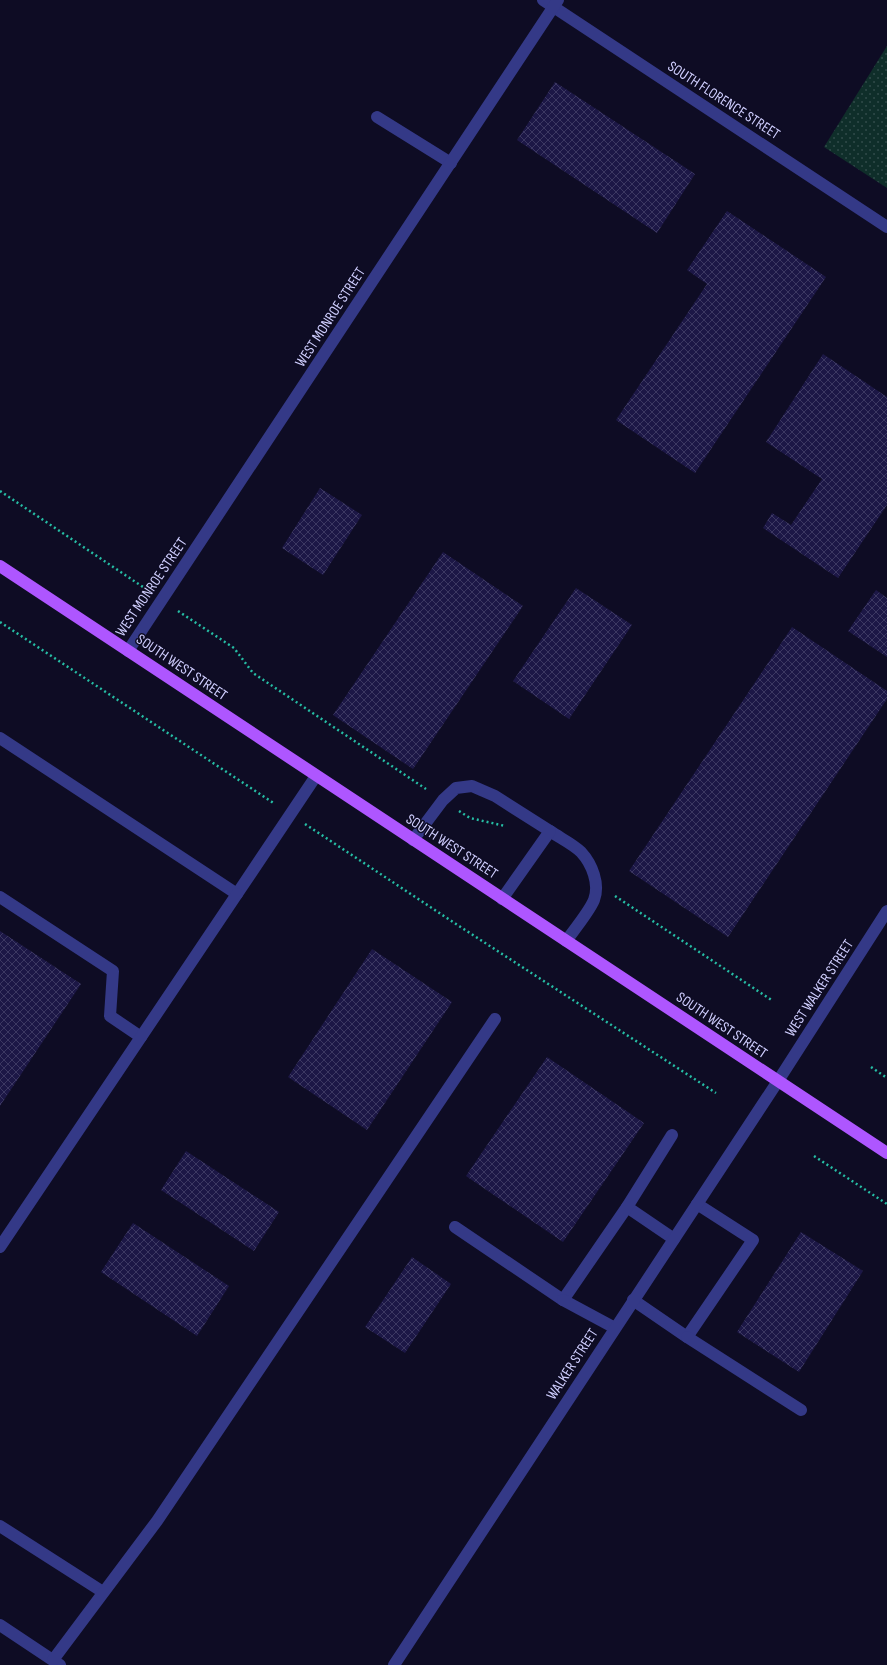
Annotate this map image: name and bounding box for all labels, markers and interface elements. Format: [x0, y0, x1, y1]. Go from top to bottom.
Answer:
street label: SOUTH FLORENCE STREET [664, 57, 784, 144]
street label: WEST MONROE STREET [291, 264, 370, 371]
street label: WEST MONROE STREET [111, 534, 192, 640]
street label: SOUTH WEST STREET [133, 630, 231, 705]
street label: SOUTH WEST STREET [402, 810, 501, 883]
street label: WEST WALKER STREET [781, 936, 858, 1040]
street label: SOUTH WEST STREET [673, 988, 771, 1063]
street label: WALKER STREET [542, 1325, 603, 1404]

